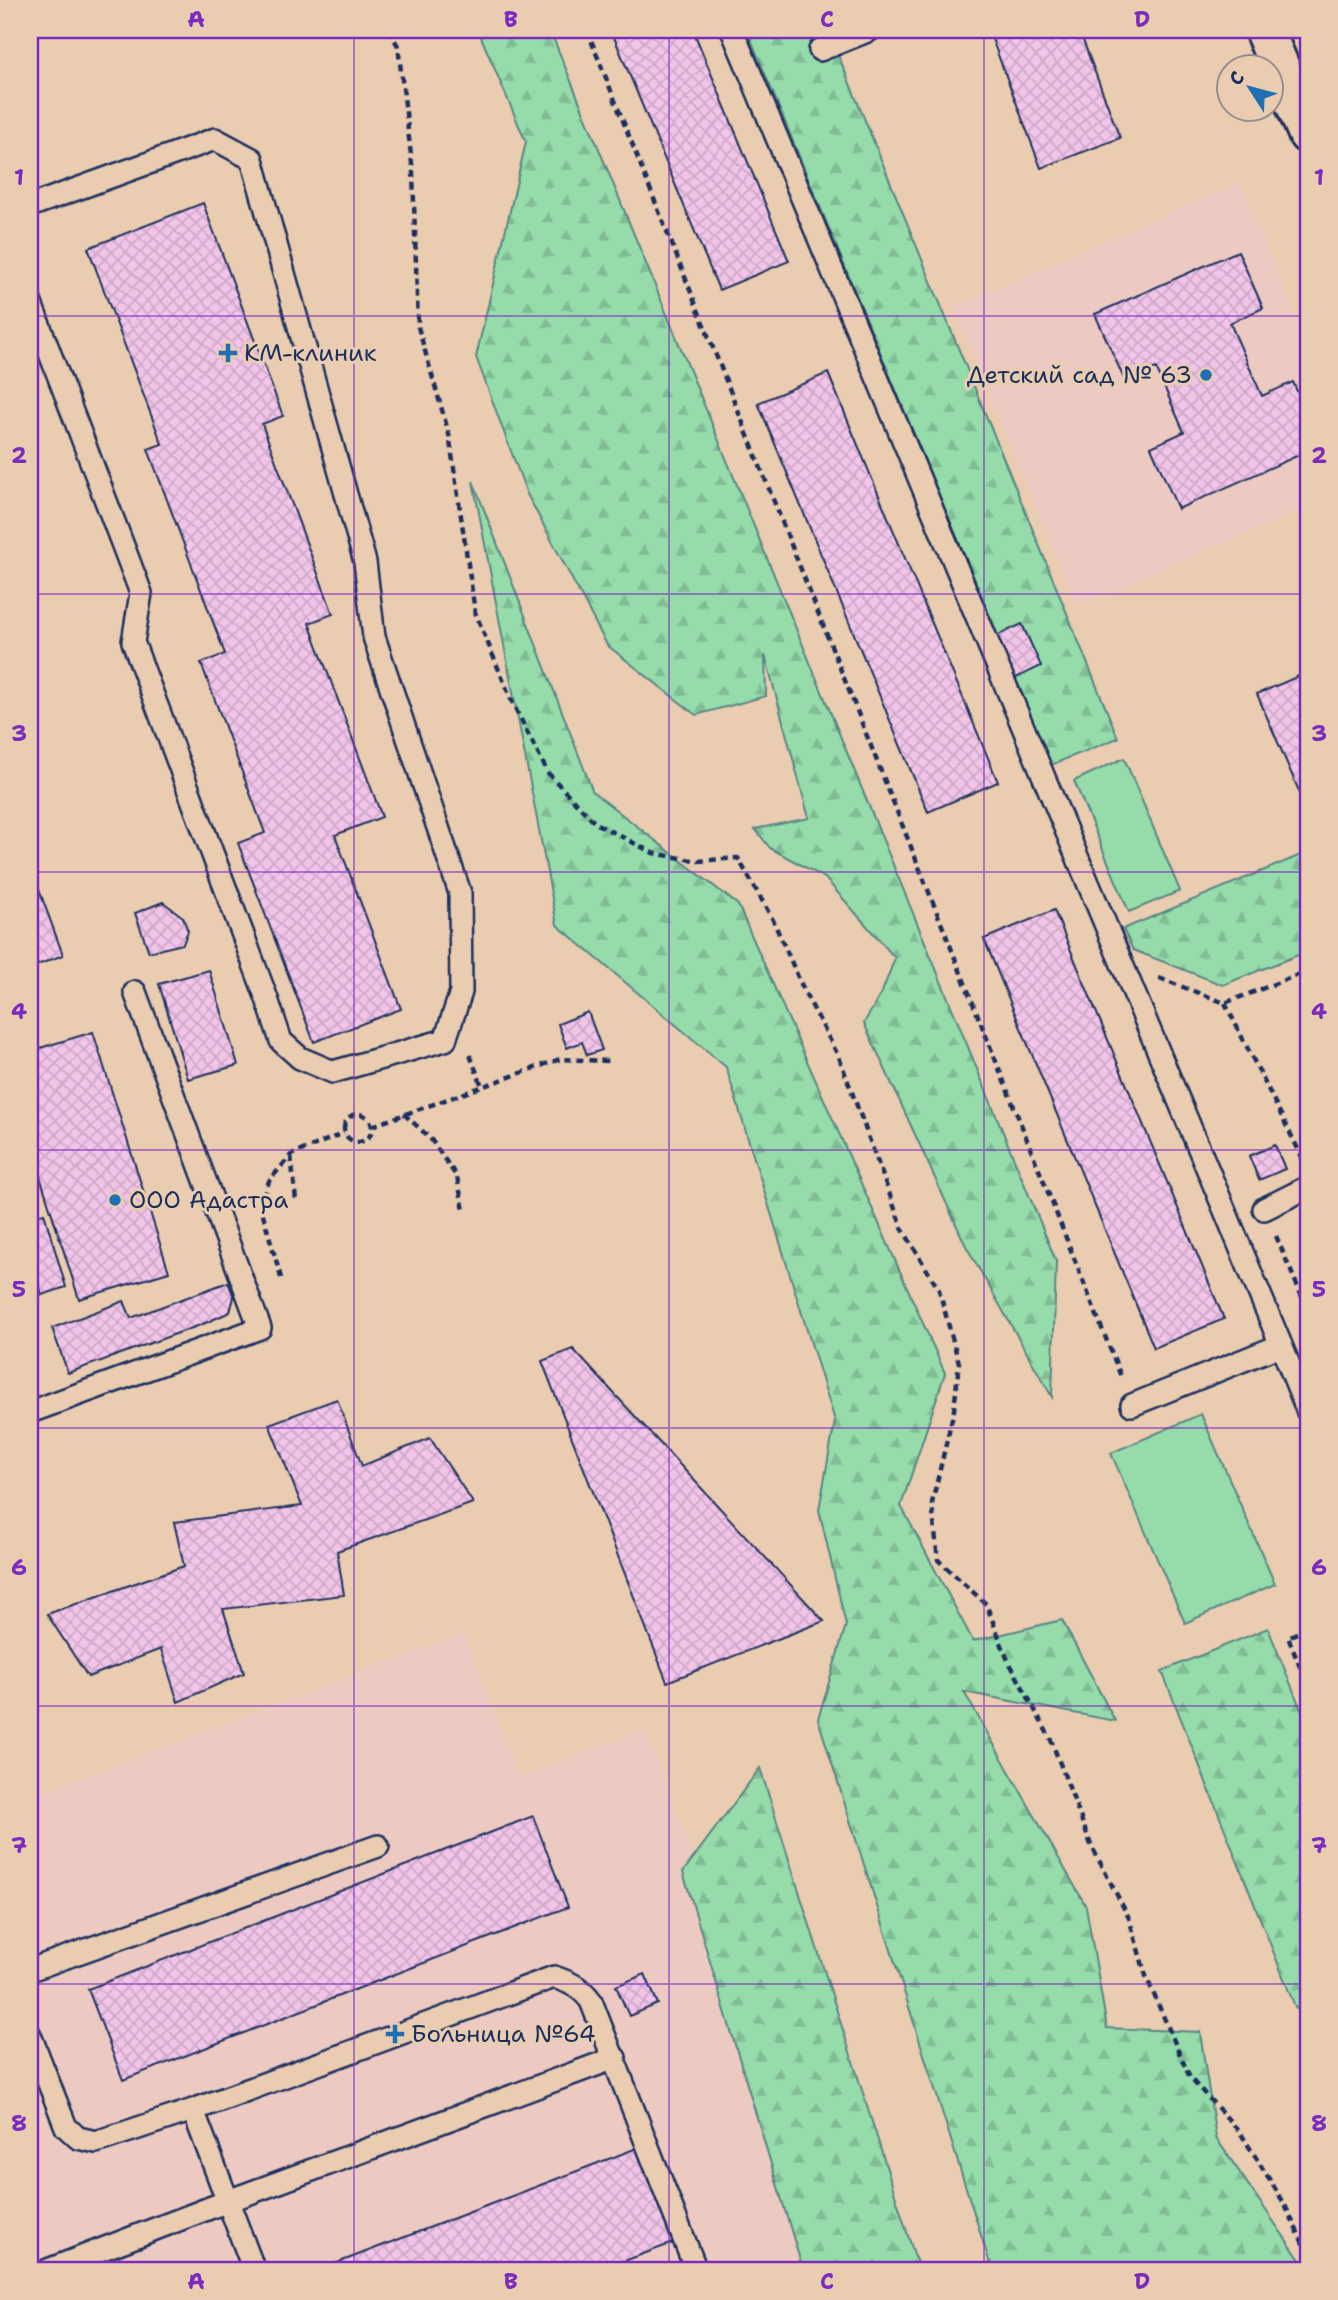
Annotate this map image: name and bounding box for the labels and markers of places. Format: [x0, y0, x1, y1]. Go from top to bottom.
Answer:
place label: КМ-клиник [244, 337, 377, 369]
marker: КМ-клиник [218, 343, 238, 363]
place label: Детский сад № 63 [967, 359, 1192, 391]
marker: Детский сад № 63 [1198, 367, 1214, 383]
place label: ООО Адастра [129, 1184, 288, 1216]
marker: ООО Адастра [107, 1192, 123, 1208]
place label: Больница №64 [411, 2018, 596, 2050]
marker: Больница №64 [385, 2024, 405, 2044]

